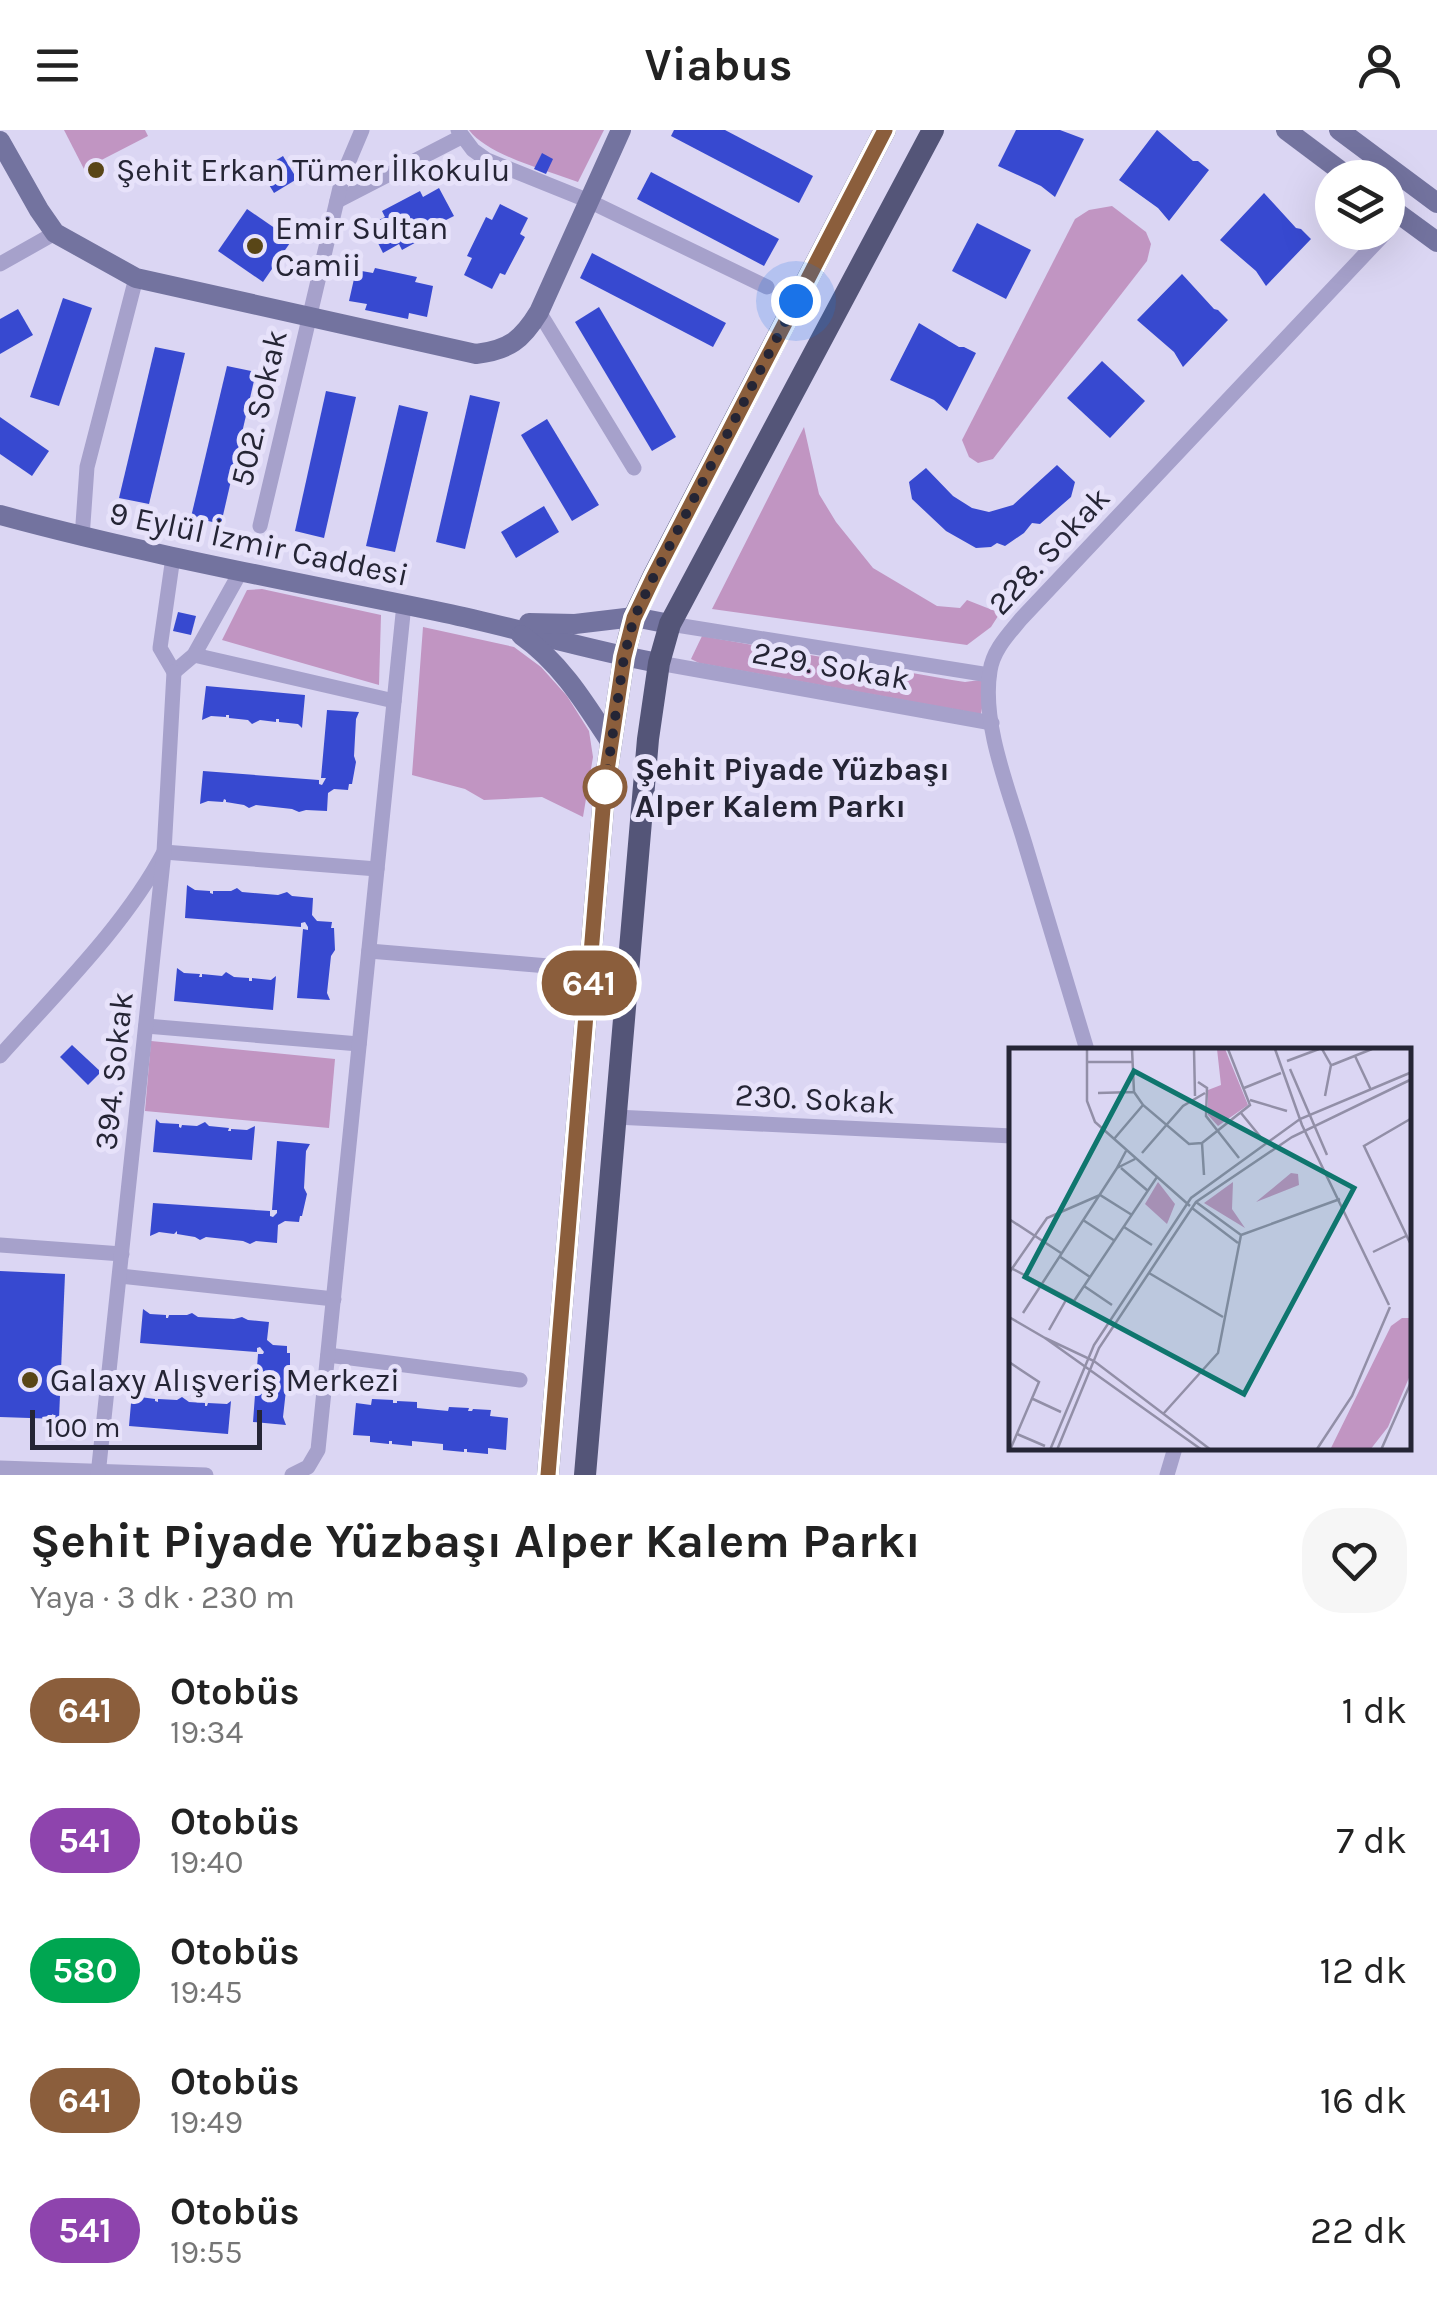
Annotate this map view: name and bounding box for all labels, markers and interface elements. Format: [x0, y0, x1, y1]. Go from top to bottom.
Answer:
icon: menu [30, 38, 85, 93]
icon: person [1352, 38, 1407, 93]
text: Viabus [645, 39, 792, 91]
place label: Şehit Erkan Tümer İlkokulu [116, 152, 510, 189]
marker: Şehit Erkan Tümer İlkokulu [85, 159, 107, 181]
map controls [1315, 160, 1405, 250]
button: layers [1315, 160, 1405, 250]
place label: Emir Sultan Camii [275, 210, 448, 284]
marker: Emir Sultan Camii [244, 235, 266, 257]
your location [771, 276, 821, 326]
street label: 502. Sokak [223, 326, 295, 490]
street label: 228. Sokak [981, 480, 1117, 622]
street label: 9 Eylül İzmir Caddesi [106, 494, 412, 594]
street label: 229. Sokak [749, 634, 913, 698]
place label: Şehit Piyade Yüzbaşı Alper Kalem Parkı [635, 751, 950, 825]
marker: Şehit Piyade Yüzbaşı Alper Kalem Parkı [584, 766, 626, 808]
line badge: 641 [532, 950, 646, 1016]
text: 641 [562, 963, 616, 1004]
street label: 394. Sokak [87, 990, 141, 1152]
inset map [1009, 1048, 1412, 1450]
street label: 230. Sokak [734, 1076, 896, 1122]
place label: Galaxy Alışveriş Merkezi [50, 1362, 400, 1399]
marker: Galaxy Alışveriş Merkezi [19, 1369, 41, 1391]
scale bar [30, 1405, 262, 1450]
text: 100 m [45, 1411, 120, 1444]
button: heart [1302, 1508, 1407, 1613]
text: Şehit Piyade Yüzbaşı Alper Kalem Parkı [30, 1513, 921, 1569]
text: Yaya · 3 dk · 230 m [30, 1579, 295, 1616]
text: Otobüs [170, 1669, 300, 1714]
text: 1 dk [1341, 1688, 1407, 1733]
text: 641 [58, 1690, 112, 1731]
text: 19:34 [170, 1714, 243, 1751]
text: Otobüs [170, 1799, 300, 1844]
text: 7 dk [1336, 1818, 1407, 1863]
text: 541 [58, 1820, 112, 1861]
text: 19:40 [170, 1844, 243, 1881]
text: Otobüs [170, 1929, 300, 1974]
text: 12 dk [1319, 1948, 1407, 1993]
text: 580 [52, 1950, 118, 1991]
text: 19:45 [170, 1974, 242, 2011]
text: Otobüs [170, 2059, 300, 2104]
text: 16 dk [1320, 2078, 1407, 2123]
text: 641 [58, 2080, 112, 2121]
text: 19:49 [170, 2104, 243, 2141]
text: Otobüs [170, 2189, 300, 2234]
text: 22 dk [1310, 2208, 1407, 2253]
text: 541 [58, 2210, 112, 2251]
text: 19:55 [170, 2234, 243, 2271]

